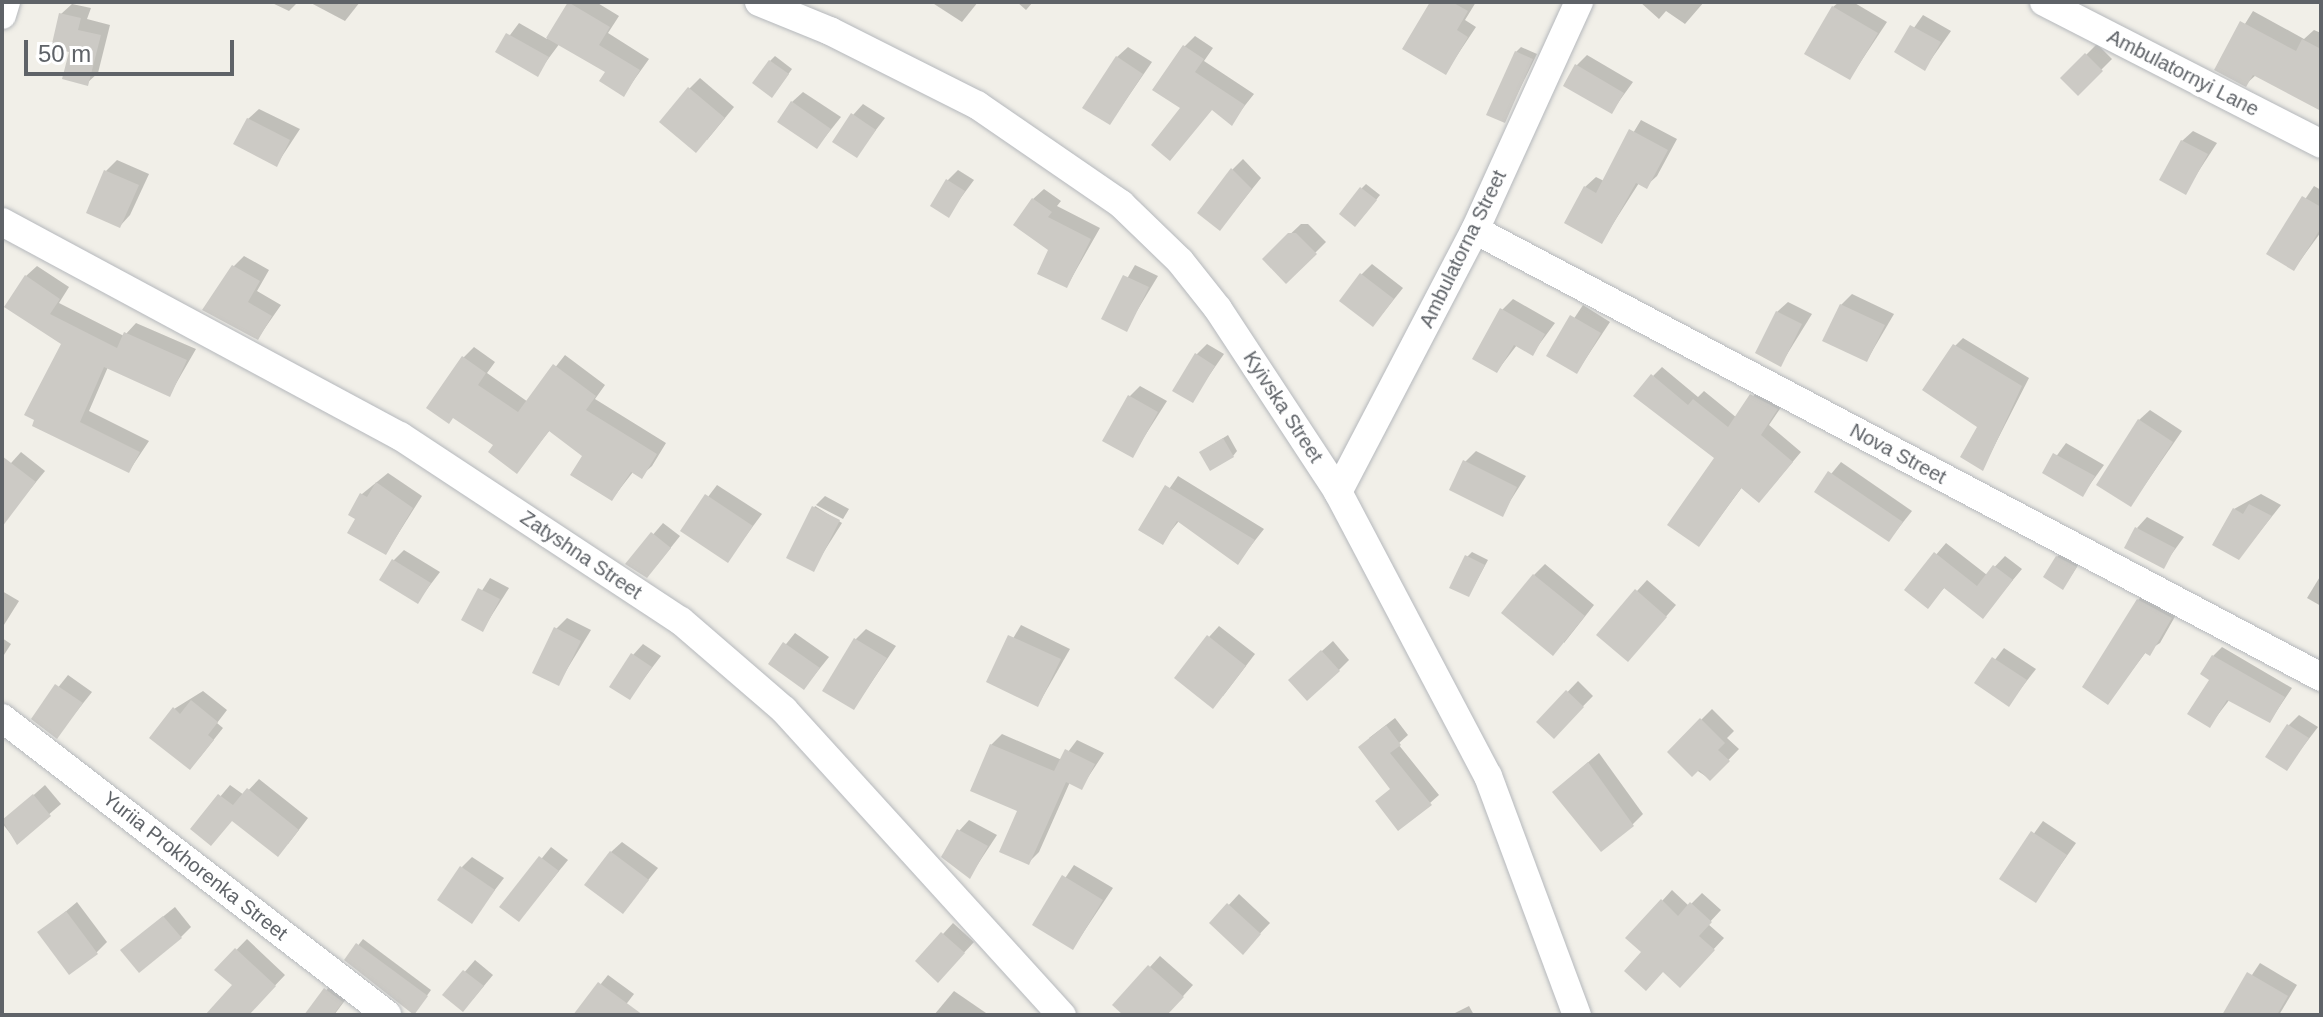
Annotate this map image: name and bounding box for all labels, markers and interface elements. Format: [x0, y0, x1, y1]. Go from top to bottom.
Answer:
scale bar [28, 24, 238, 74]
street label: Ambulatornyi Lane [2103, 24, 2263, 122]
text: 50 m [38, 40, 91, 67]
street label: Ambulatorna Street [1414, 166, 1512, 332]
street label: Kyivska Street [1238, 347, 1328, 467]
street label: Nova Street [1846, 419, 1950, 489]
street label: Zatyshna Street [516, 506, 646, 604]
street label: Yuriia Prokhorenka Street [98, 786, 292, 946]

